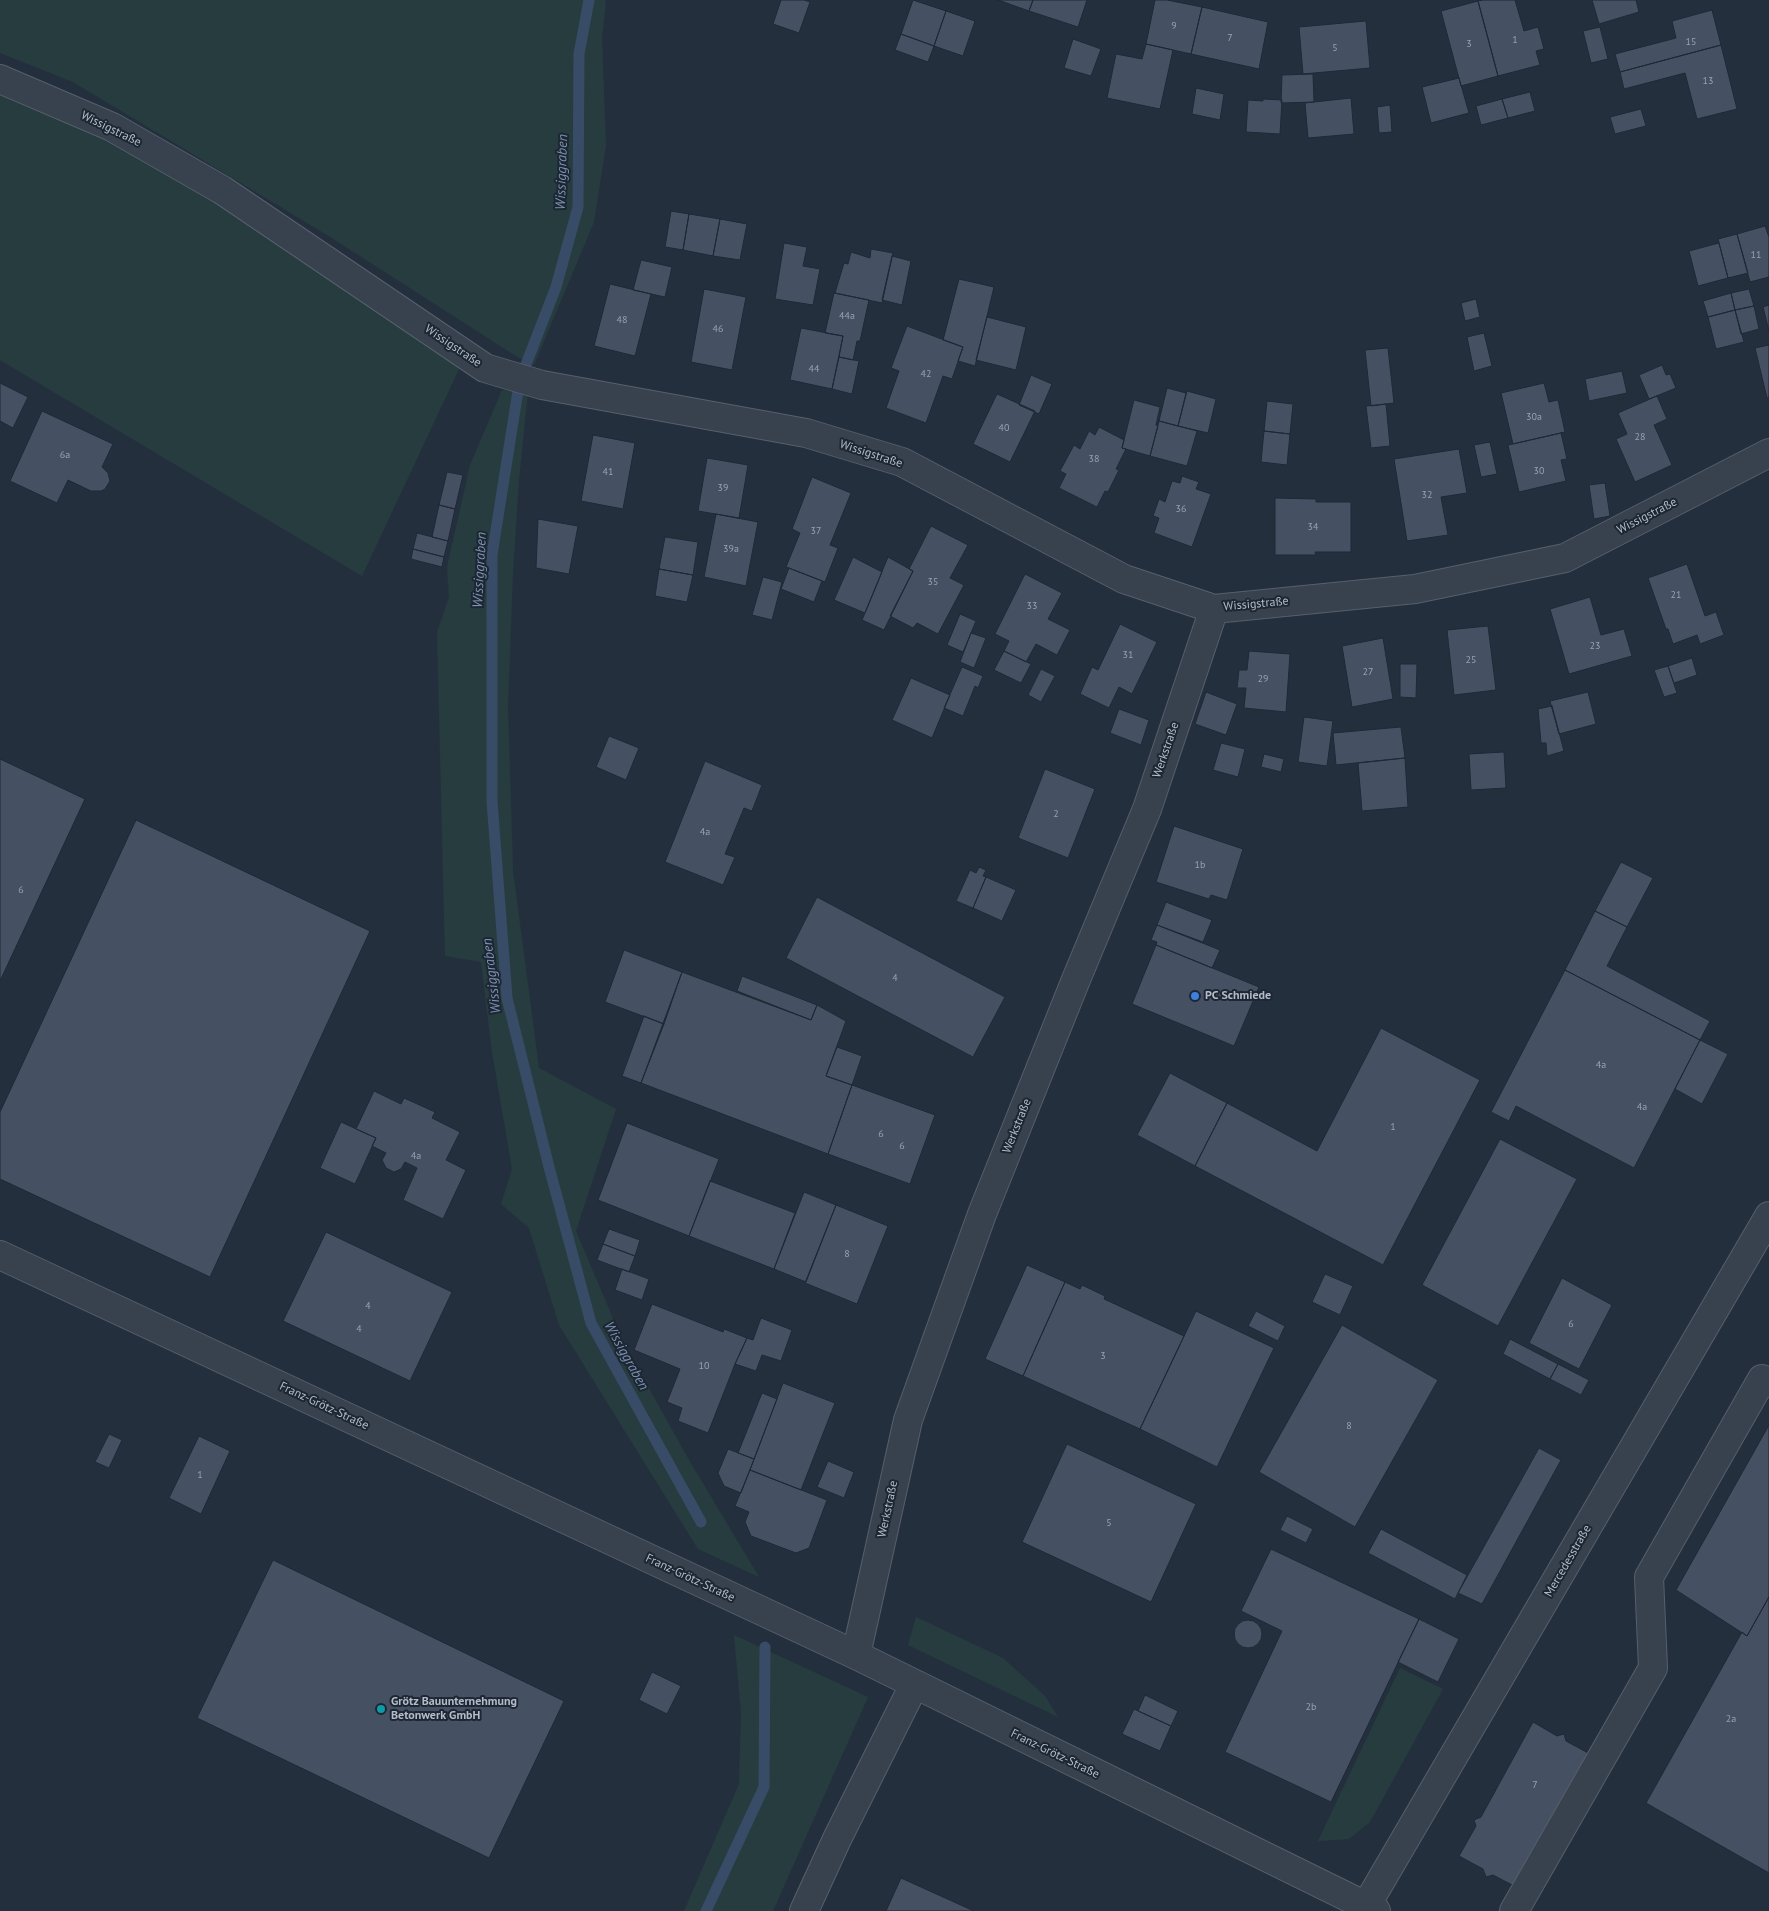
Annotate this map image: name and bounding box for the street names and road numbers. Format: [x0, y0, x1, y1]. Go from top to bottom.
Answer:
street label: Wissigstraße [79, 108, 143, 150]
street label: Wissigstraße [422, 322, 484, 370]
street label: Wissigstraße [838, 437, 904, 471]
street label: Wissigstraße [1615, 495, 1679, 537]
street label: Wissigstraße [1223, 594, 1289, 614]
street label: Werkstraße [1150, 720, 1182, 780]
street label: Werkstraße [1000, 1097, 1034, 1155]
street label: Franz-Grötz-Straße [277, 1379, 371, 1433]
street label: Werkstraße [875, 1479, 901, 1539]
street label: Mercedesstraße [1542, 1522, 1594, 1600]
street label: Franz-Grötz-Straße [643, 1551, 737, 1605]
street label: Franz-Grötz-Straße [1008, 1726, 1102, 1782]

